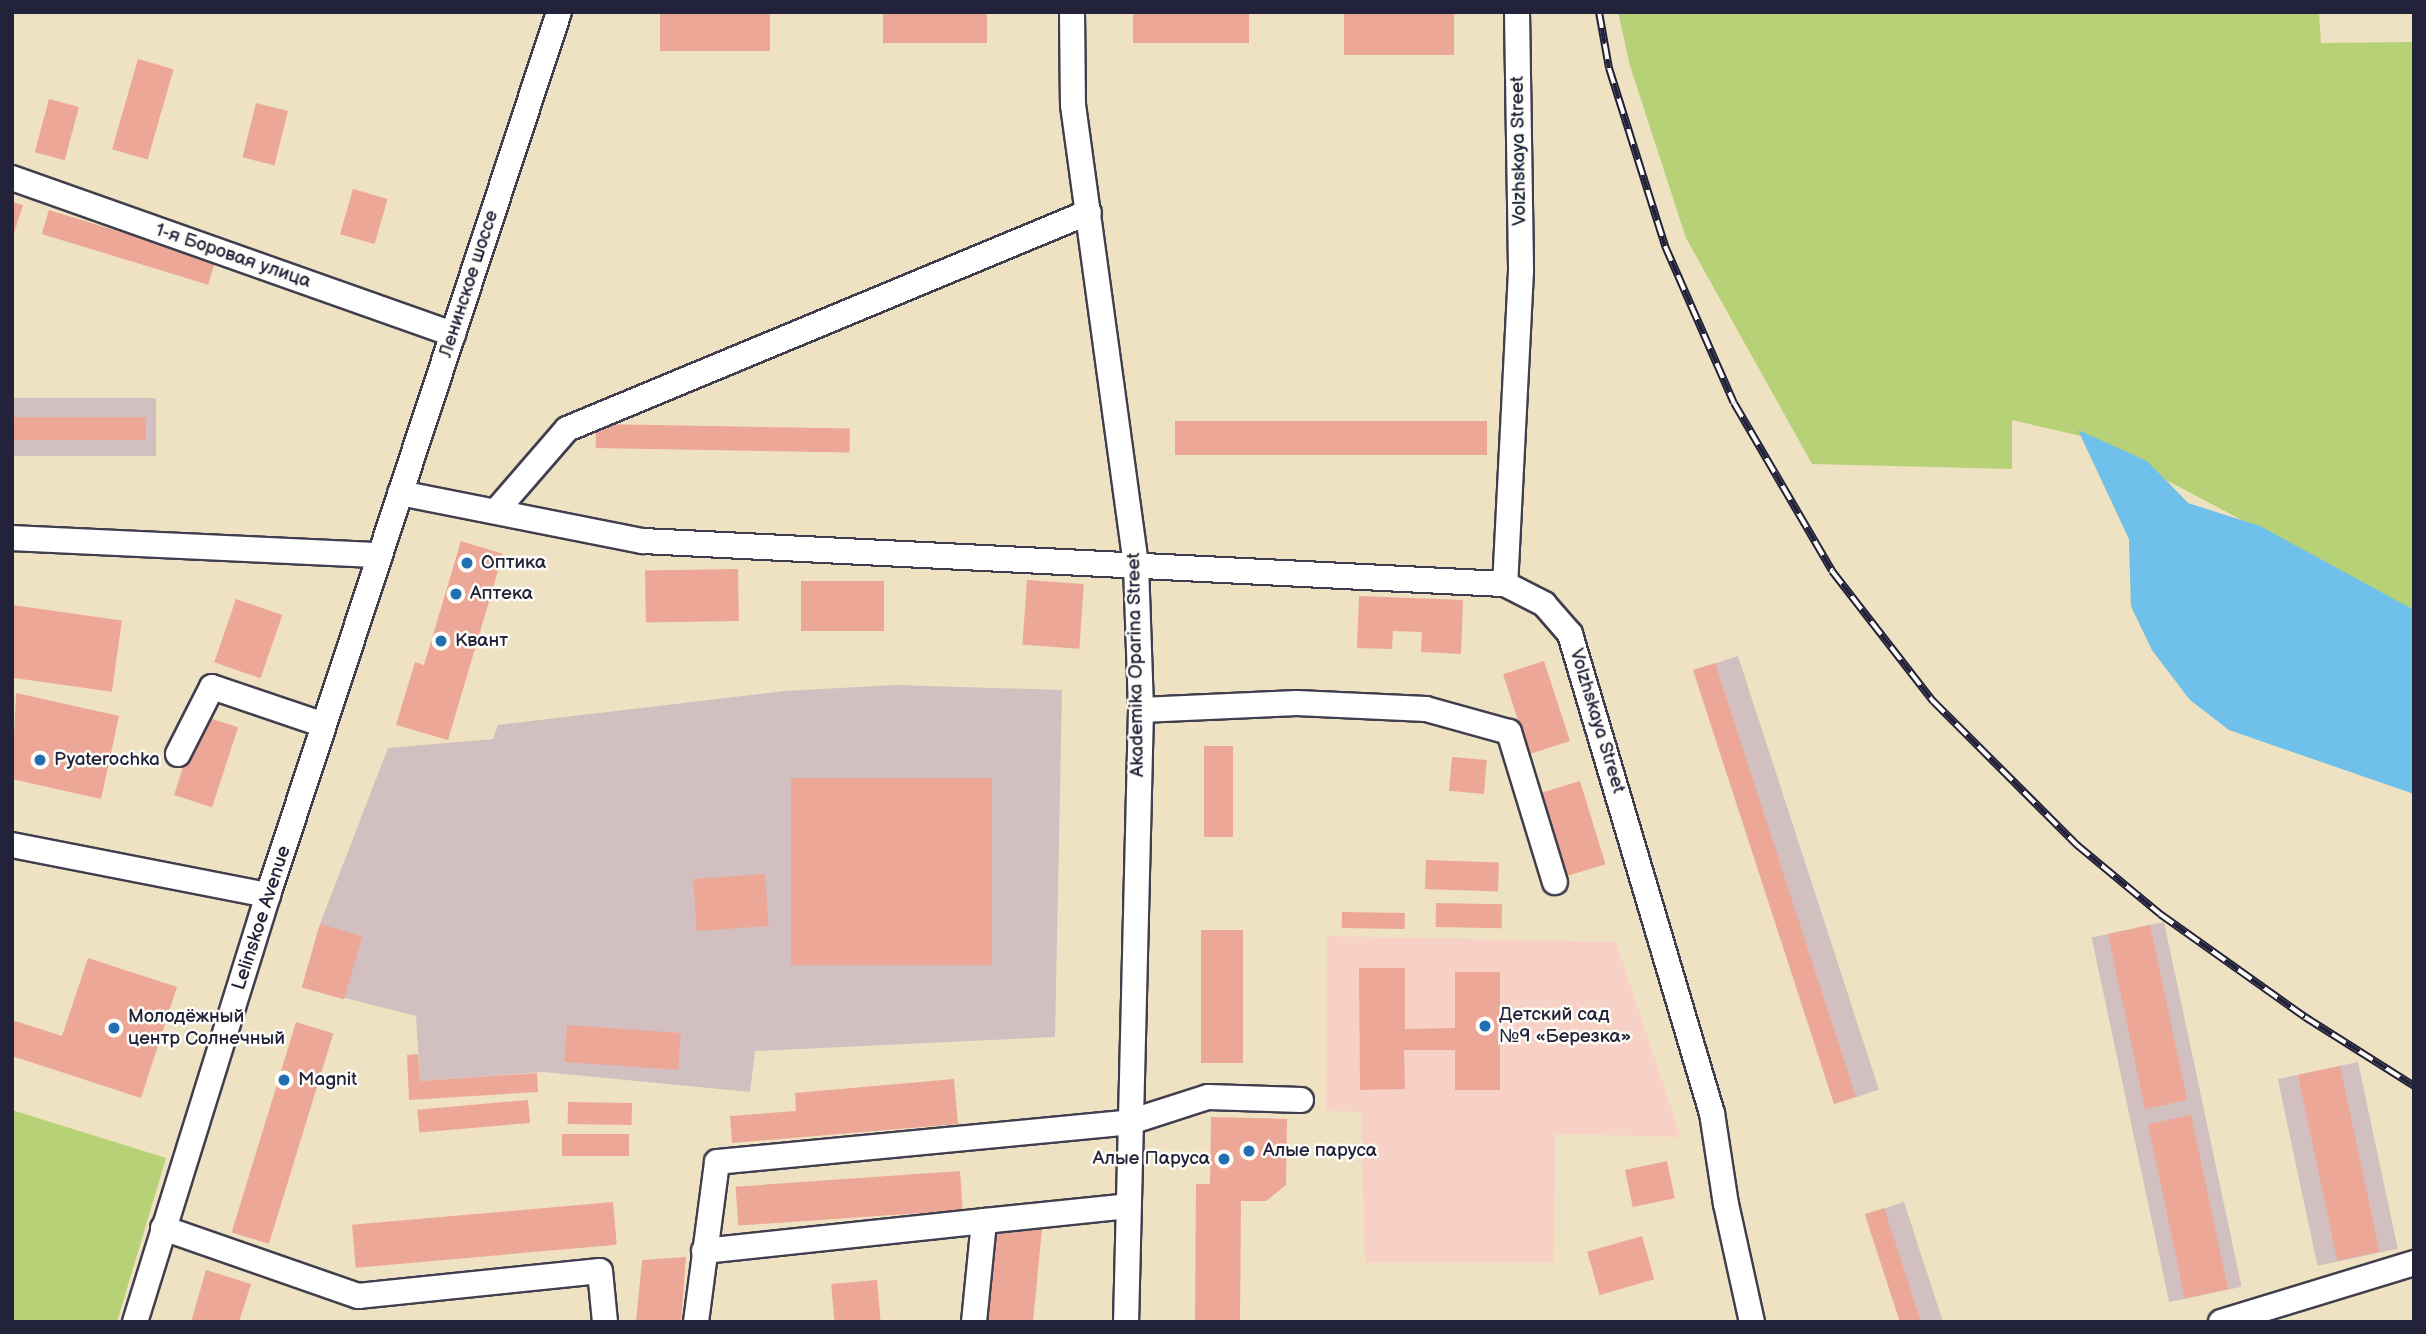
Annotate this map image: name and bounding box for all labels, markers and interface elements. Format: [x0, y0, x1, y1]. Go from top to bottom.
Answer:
street label: Volzhskaya Street [1506, 76, 1532, 226]
street label: Ленинское шоссе [434, 208, 504, 360]
street label: 1-я Боровая улица [152, 219, 314, 293]
place label: Оптика [481, 552, 546, 574]
street label: Akademika Oparina Street [1123, 552, 1149, 778]
marker: Оптика [459, 555, 475, 571]
place label: Аптека [470, 583, 533, 605]
marker: Аптека [448, 586, 464, 602]
place label: Квант [455, 630, 508, 652]
marker: Квант [433, 633, 449, 649]
street label: Volzhskaya Street [1564, 646, 1630, 796]
place label: Pyaterochka [54, 749, 160, 771]
marker: Pyaterochka [32, 752, 48, 768]
street label: Lelinskoe Avenue [228, 843, 296, 993]
place label: Детский сад №9 «Березка» [1499, 1004, 1631, 1048]
place label: Молодёжный центр Солнечный [128, 1006, 285, 1050]
marker: Детский сад №9 «Березка» [1477, 1018, 1493, 1034]
marker: Молодёжный центр Солнечный [106, 1020, 122, 1036]
place label: Magnit [298, 1069, 357, 1091]
marker: Magnit [276, 1072, 292, 1088]
place label: Алые паруса [1263, 1140, 1377, 1162]
marker: Алые паруса [1241, 1143, 1257, 1159]
place label: Алые Паруса [1093, 1148, 1210, 1170]
marker: Алые Паруса [1216, 1151, 1232, 1167]

